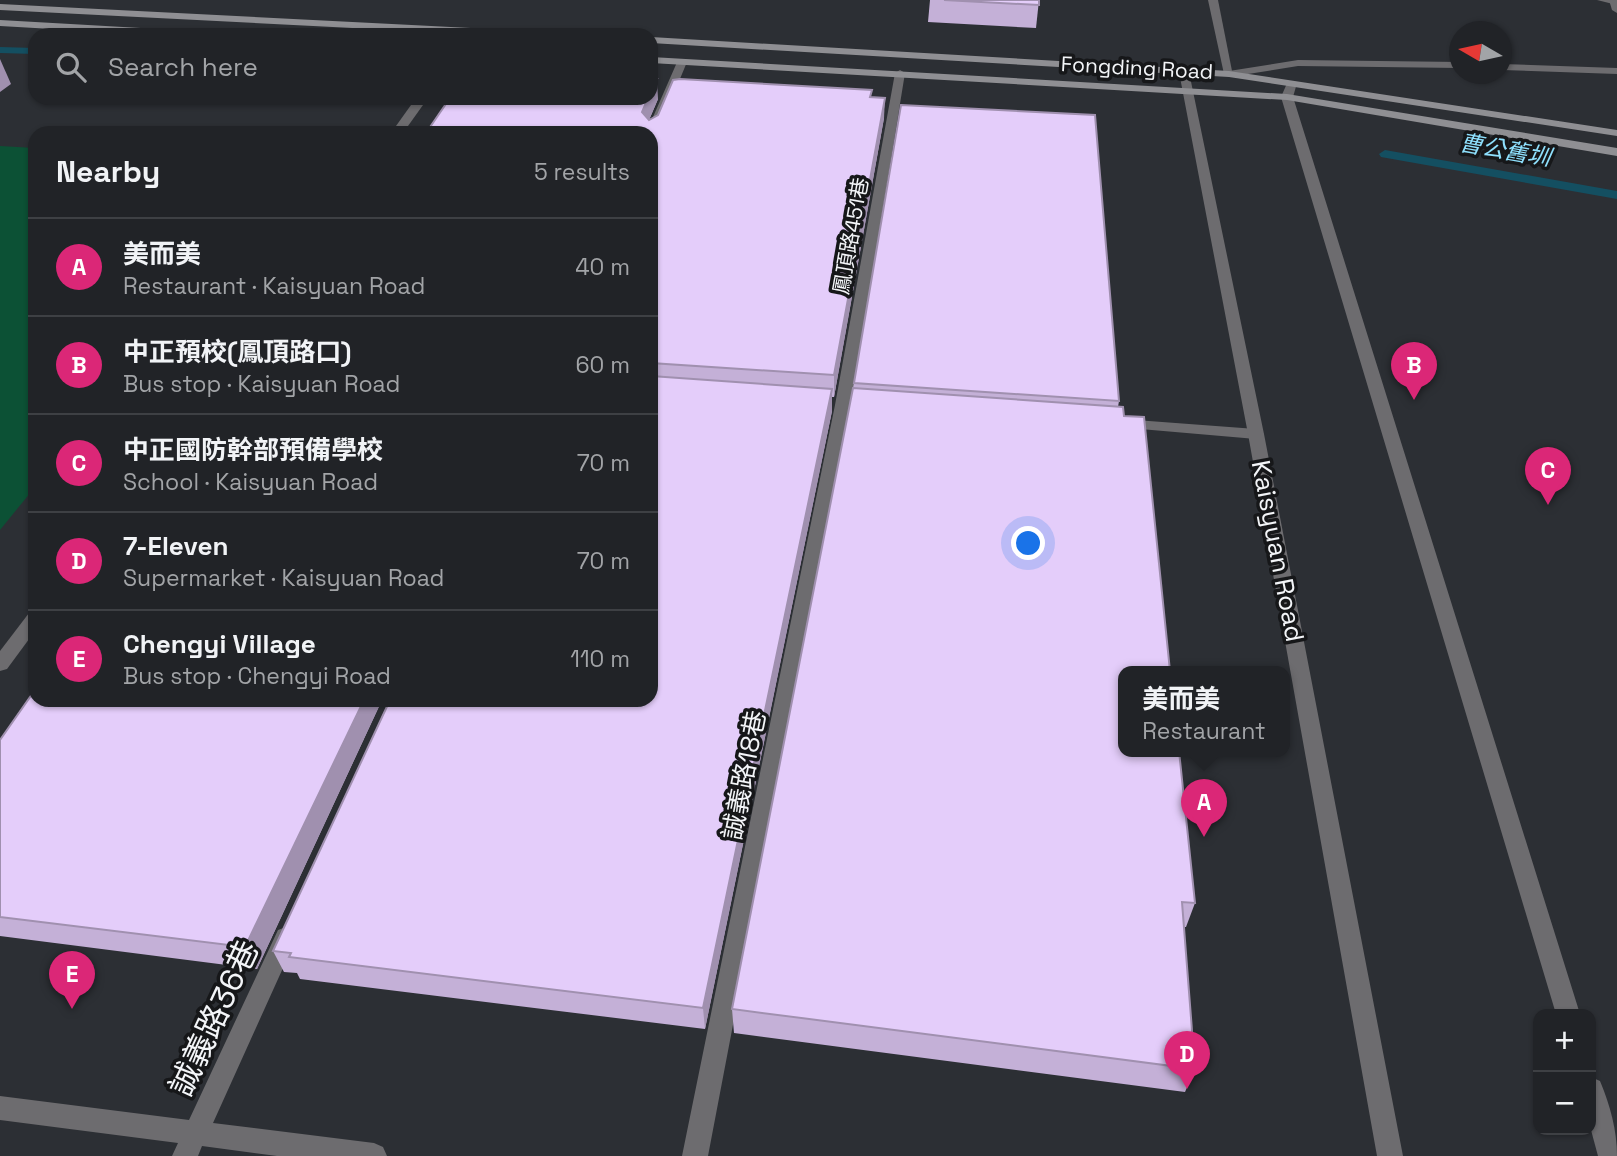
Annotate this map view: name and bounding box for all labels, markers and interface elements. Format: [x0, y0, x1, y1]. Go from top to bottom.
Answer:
north arrow [1449, 21, 1512, 84]
search box [28, 28, 658, 105]
icon: search [52, 48, 90, 86]
text: Search here [108, 50, 258, 84]
street label: Fongding Road [1060, 50, 1214, 85]
water label: 曹公舊圳 [1457, 127, 1556, 173]
text: Nearby [56, 152, 160, 191]
text: 5 results [534, 157, 630, 187]
street label: 鳳頂路451巷 [827, 175, 874, 296]
text: 美而美 [123, 237, 201, 271]
text: A [72, 252, 86, 282]
text: 40 m [575, 252, 630, 282]
text: Restaurant · Kaisyuan Road [123, 271, 425, 301]
text: 中正預校(鳳頂路口) [123, 335, 352, 369]
pin: B [1391, 342, 1437, 400]
text: B [71, 350, 87, 380]
text: 60 m [575, 350, 630, 380]
text: Bus stop · Kaisyuan Road [123, 369, 400, 399]
text: 中正國防幹部預備學校 [123, 433, 383, 467]
pin: C [1525, 447, 1571, 505]
text: C [72, 448, 86, 478]
text: 70 m [577, 448, 630, 478]
street label: Kaisyuan Road [1244, 457, 1312, 645]
text: School · Kaisyuan Road [123, 467, 378, 497]
your location [1011, 526, 1045, 560]
text: 7-Eleven [123, 529, 228, 563]
text: D [71, 546, 87, 576]
text: 70 m [577, 546, 630, 576]
text: Supermarket · Kaisyuan Road [123, 563, 444, 593]
text: Chengyi Village [123, 627, 316, 661]
text: E [73, 644, 85, 674]
text: 110 m [570, 644, 630, 674]
text: Bus stop · Chengyi Road [123, 661, 391, 691]
popup [1118, 666, 1290, 757]
text: 美而美 [1142, 682, 1220, 716]
street label: 誠義路18巷 [715, 707, 773, 843]
text: Restaurant [1142, 716, 1266, 746]
pin: A [1181, 779, 1227, 837]
street label: 誠義路36巷 [161, 934, 267, 1102]
pin: E [49, 951, 95, 1009]
map controls [1533, 1009, 1596, 1135]
button: + [1533, 1009, 1596, 1072]
pin: D [1164, 1031, 1210, 1089]
button: − [1533, 1072, 1596, 1135]

